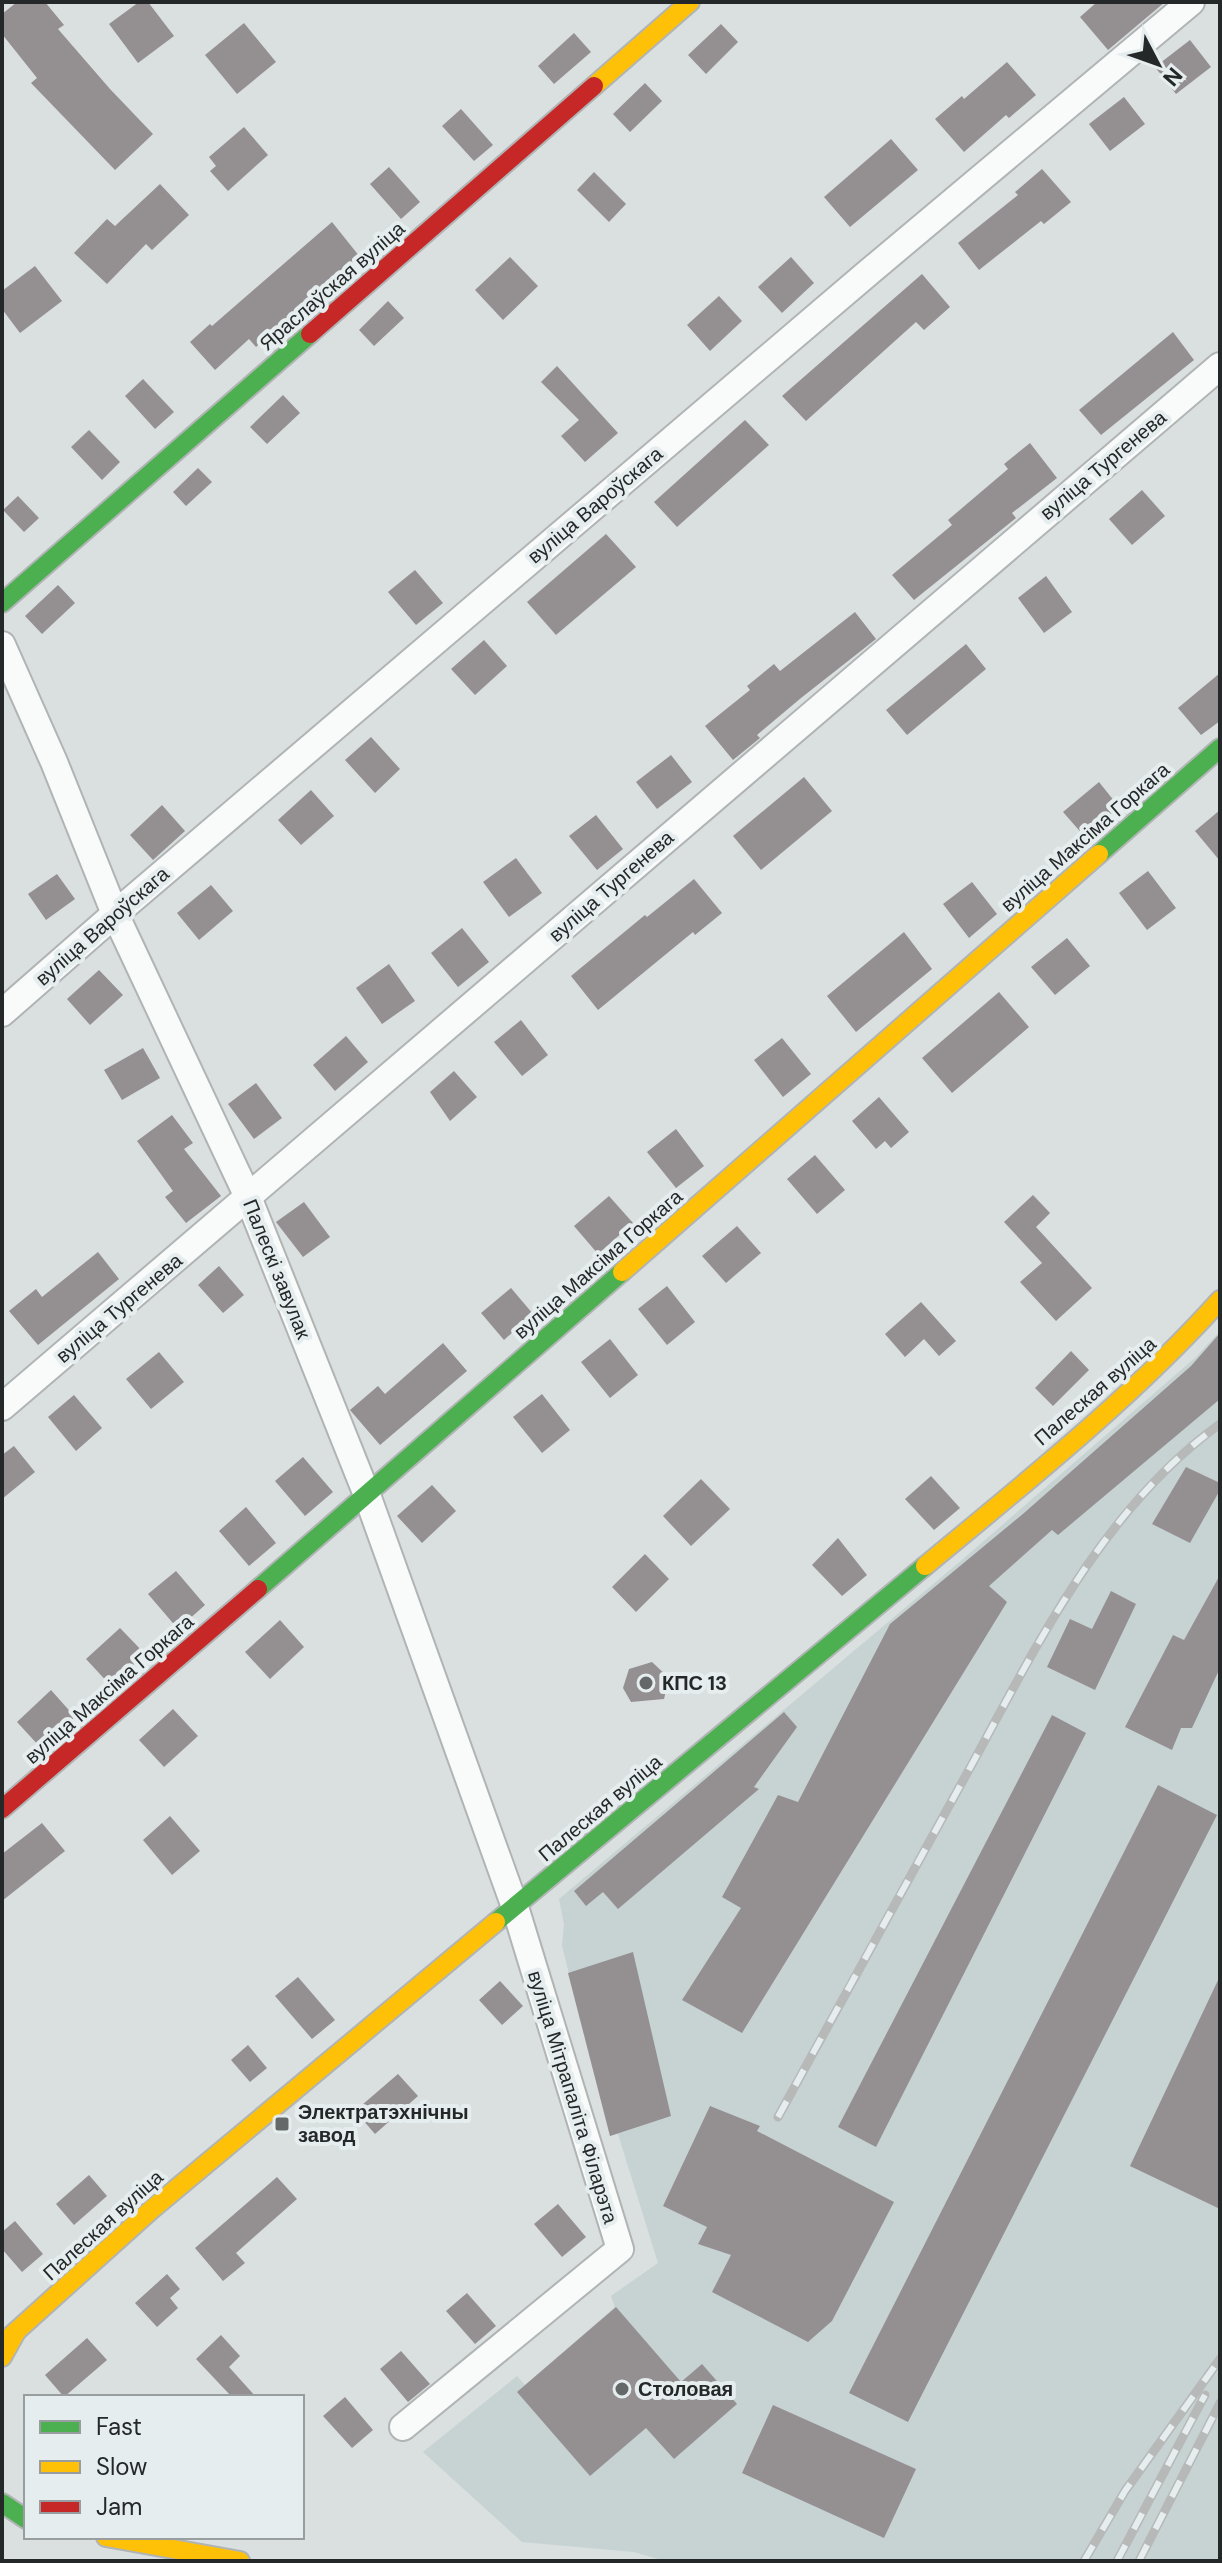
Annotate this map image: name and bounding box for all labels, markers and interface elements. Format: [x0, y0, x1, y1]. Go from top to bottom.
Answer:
north arrow [1118, 24, 1198, 104]
text: N [1157, 61, 1189, 92]
street label: Яраслаўская вуліца [254, 215, 411, 356]
street label: вуліца Тургенева [1034, 404, 1172, 526]
street label: вуліца Вароўскага [522, 440, 669, 569]
street label: вуліца Максіма Горкага [995, 756, 1175, 917]
street label: вуліца Тургенева [543, 824, 680, 947]
street label: вуліца Вароўскага [30, 860, 175, 991]
street label: вуліца Максіма Горкага [508, 1183, 688, 1344]
street label: Палескі завулак [237, 1195, 317, 1343]
street label: вуліца Тургенева [50, 1247, 188, 1369]
street label: Палеская вуліца [1029, 1330, 1162, 1451]
street label: вуліца Максіма Горкага [19, 1608, 199, 1769]
place label: КПС 13 [662, 1670, 727, 1696]
marker: КПС 13 [637, 1674, 655, 1692]
street label: Палеская вуліца [533, 1748, 668, 1867]
street label: вуліца Мітрапаліта Філарэта [522, 1967, 624, 2227]
place label: Электратэхнічны завод [298, 2099, 469, 2148]
marker: Электратэхнічны завод [273, 2115, 291, 2133]
street label: Палеская вуліца [37, 2164, 169, 2286]
place label: Столовая [638, 2376, 733, 2402]
marker: Столовая [613, 2380, 631, 2398]
legend [24, 2395, 304, 2539]
text: Fast [96, 2411, 142, 2442]
text: Slow [96, 2451, 147, 2482]
text: Jam [96, 2491, 142, 2522]

